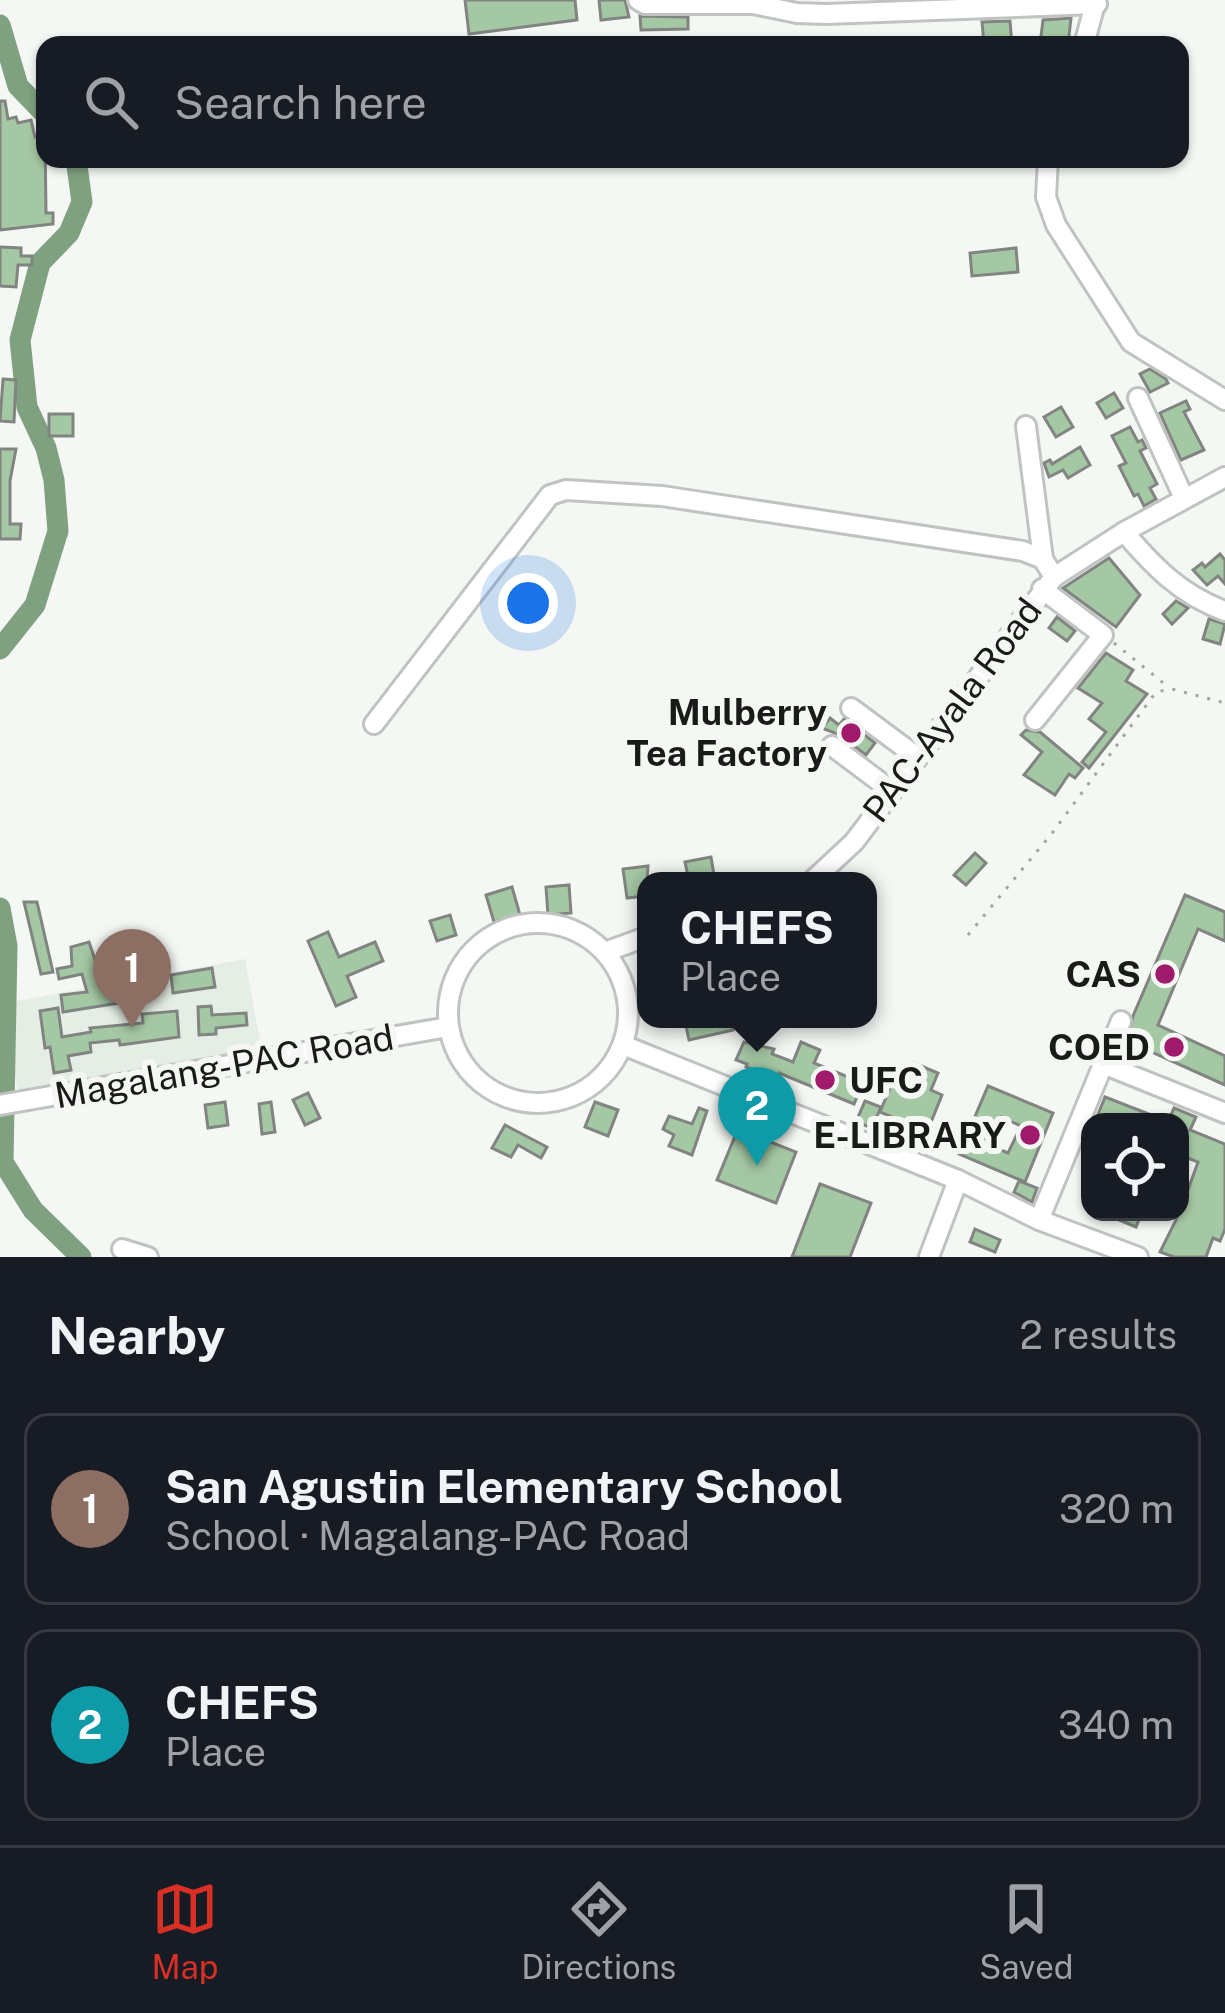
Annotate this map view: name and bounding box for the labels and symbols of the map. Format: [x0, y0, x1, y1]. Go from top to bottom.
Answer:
your location [498, 573, 558, 633]
street label: PAC-Ayala Road [854, 590, 1050, 830]
place label: Mulberry Tea Factory [627, 691, 827, 774]
marker: Mulberry Tea Factory [838, 720, 864, 746]
pin: 1 [93, 929, 171, 1028]
place label: CAS [1065, 953, 1141, 995]
marker: CAS [1152, 961, 1178, 987]
street label: Magalang-PAC Road [51, 1016, 397, 1116]
place label: COED [1048, 1026, 1150, 1068]
marker: COED [1161, 1034, 1187, 1060]
place label: UFC [849, 1059, 923, 1101]
pin: 2 [718, 1067, 796, 1166]
marker: UFC [812, 1067, 838, 1093]
place label: E-LIBRARY [813, 1114, 1006, 1156]
marker: E-LIBRARY [1017, 1122, 1043, 1148]

